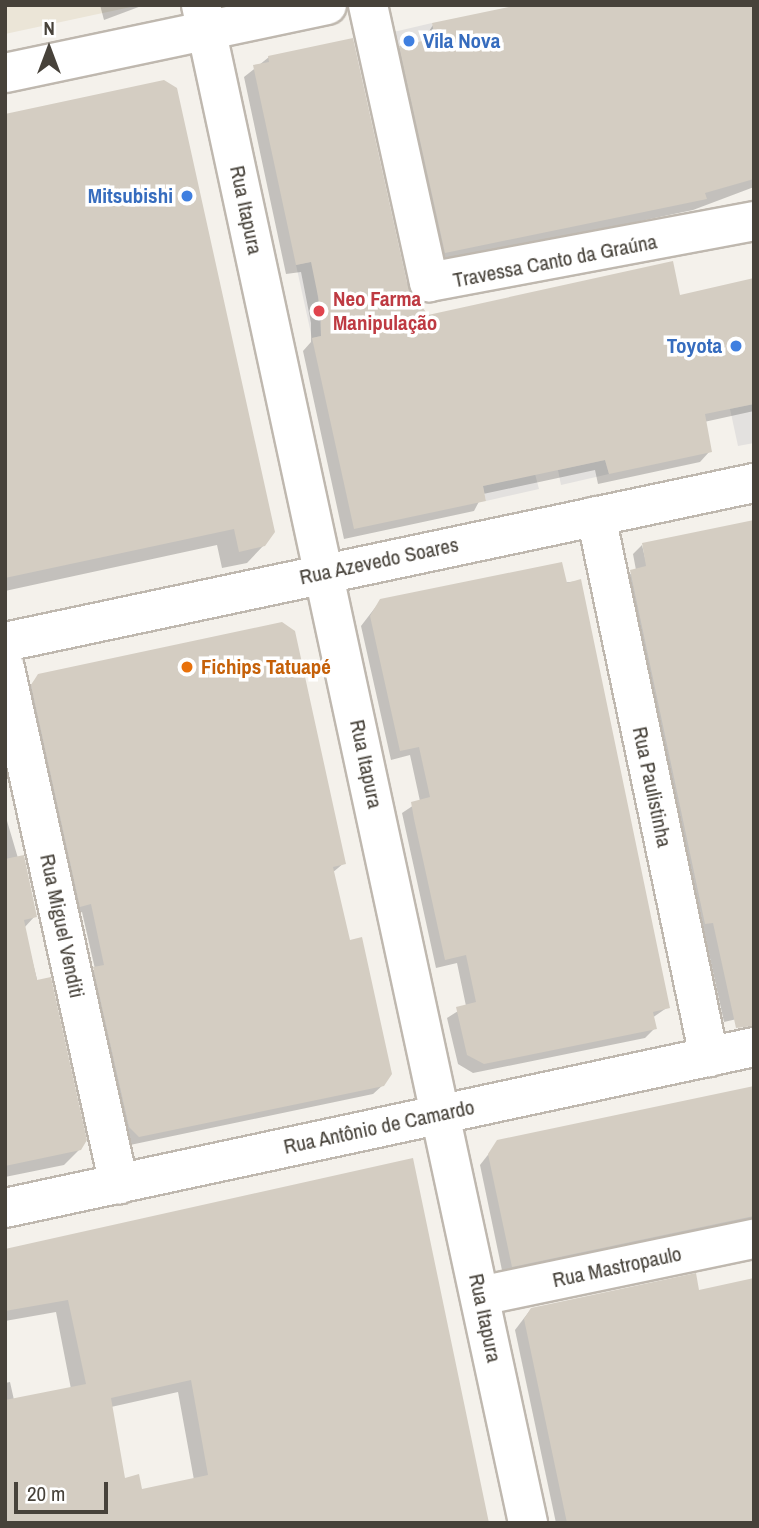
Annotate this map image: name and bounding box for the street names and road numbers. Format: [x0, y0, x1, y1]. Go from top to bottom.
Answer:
street label: Rua Itapura [224, 163, 268, 257]
street label: Travessa Canto da Graúna [451, 229, 659, 293]
street label: Rua Azevedo Soares [297, 532, 461, 590]
street label: Rua Itapura [344, 717, 388, 811]
street label: Rua Paulistinha [627, 724, 677, 850]
street label: Rua Miguel Venditi [34, 852, 90, 1000]
street label: Rua Antônio de Camardo [281, 1094, 477, 1160]
street label: Rua Mastropaulo [550, 1241, 684, 1293]
street label: Rua Itapura [463, 1271, 507, 1365]

